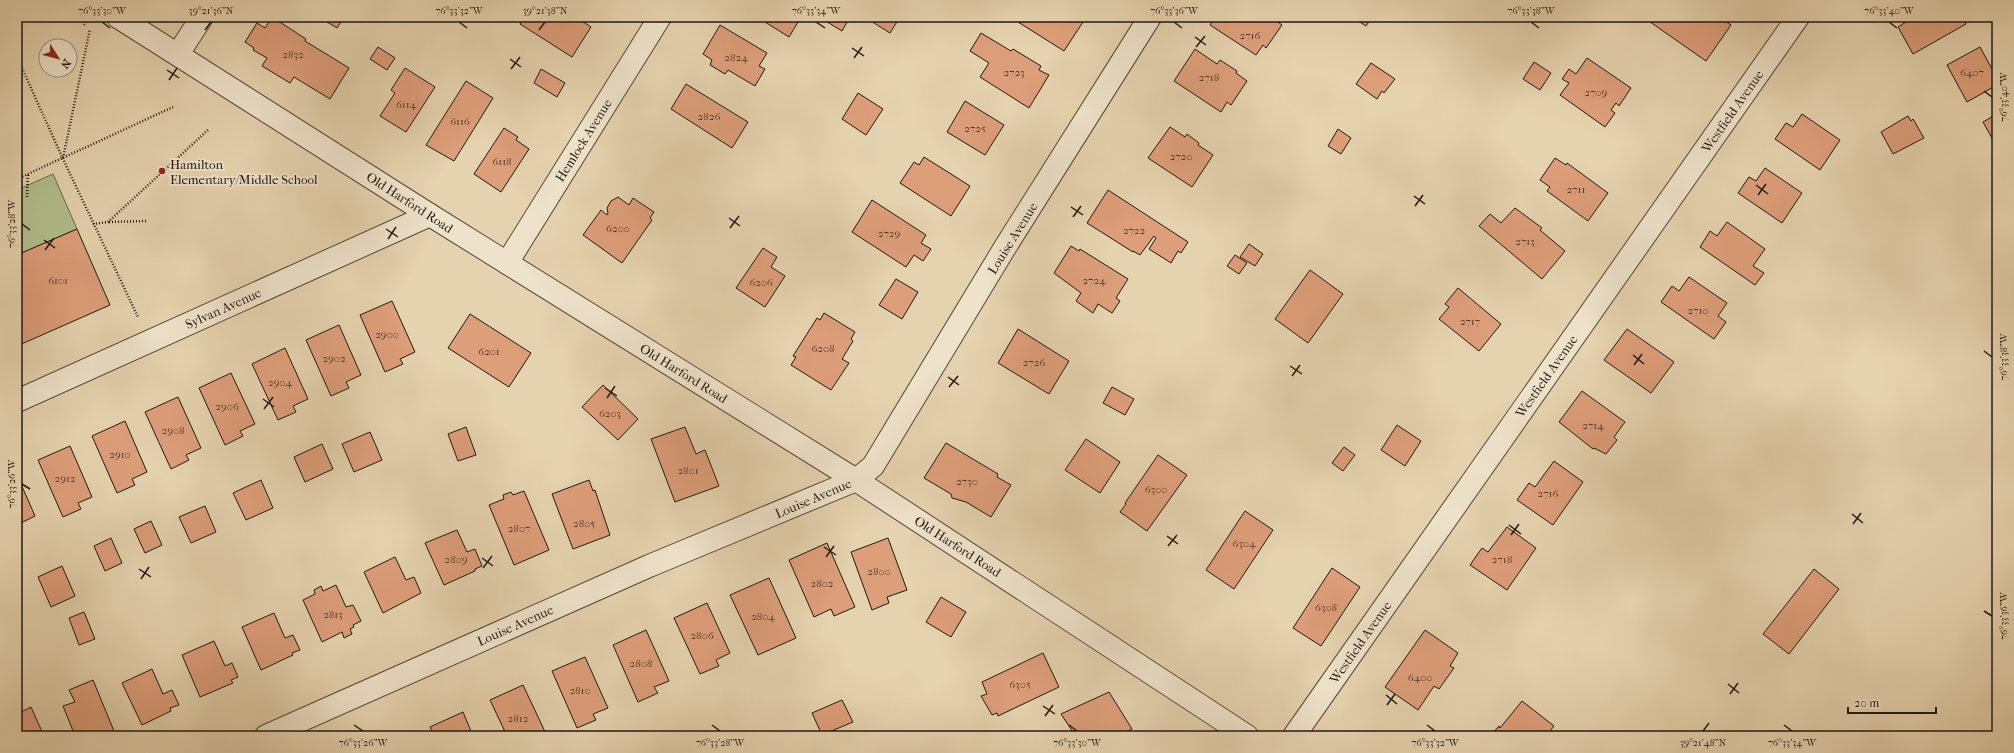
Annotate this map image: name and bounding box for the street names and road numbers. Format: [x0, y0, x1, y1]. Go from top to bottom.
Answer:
street label: Westfield Avenue [1698, 67, 1767, 156]
street label: Hemlock Avenue [552, 96, 615, 184]
street label: Old Harford Road [364, 169, 457, 237]
street label: Louise Avenue [984, 199, 1041, 277]
street label: Sylvan Avenue [183, 285, 264, 332]
street label: Westfield Avenue [1512, 332, 1581, 421]
street label: Old Harford Road [637, 341, 731, 407]
street label: Louise Avenue [773, 475, 854, 521]
street label: Old Harford Road [912, 513, 1005, 581]
street label: Westfield Avenue [1326, 598, 1395, 687]
street label: Louise Avenue [475, 602, 556, 649]

